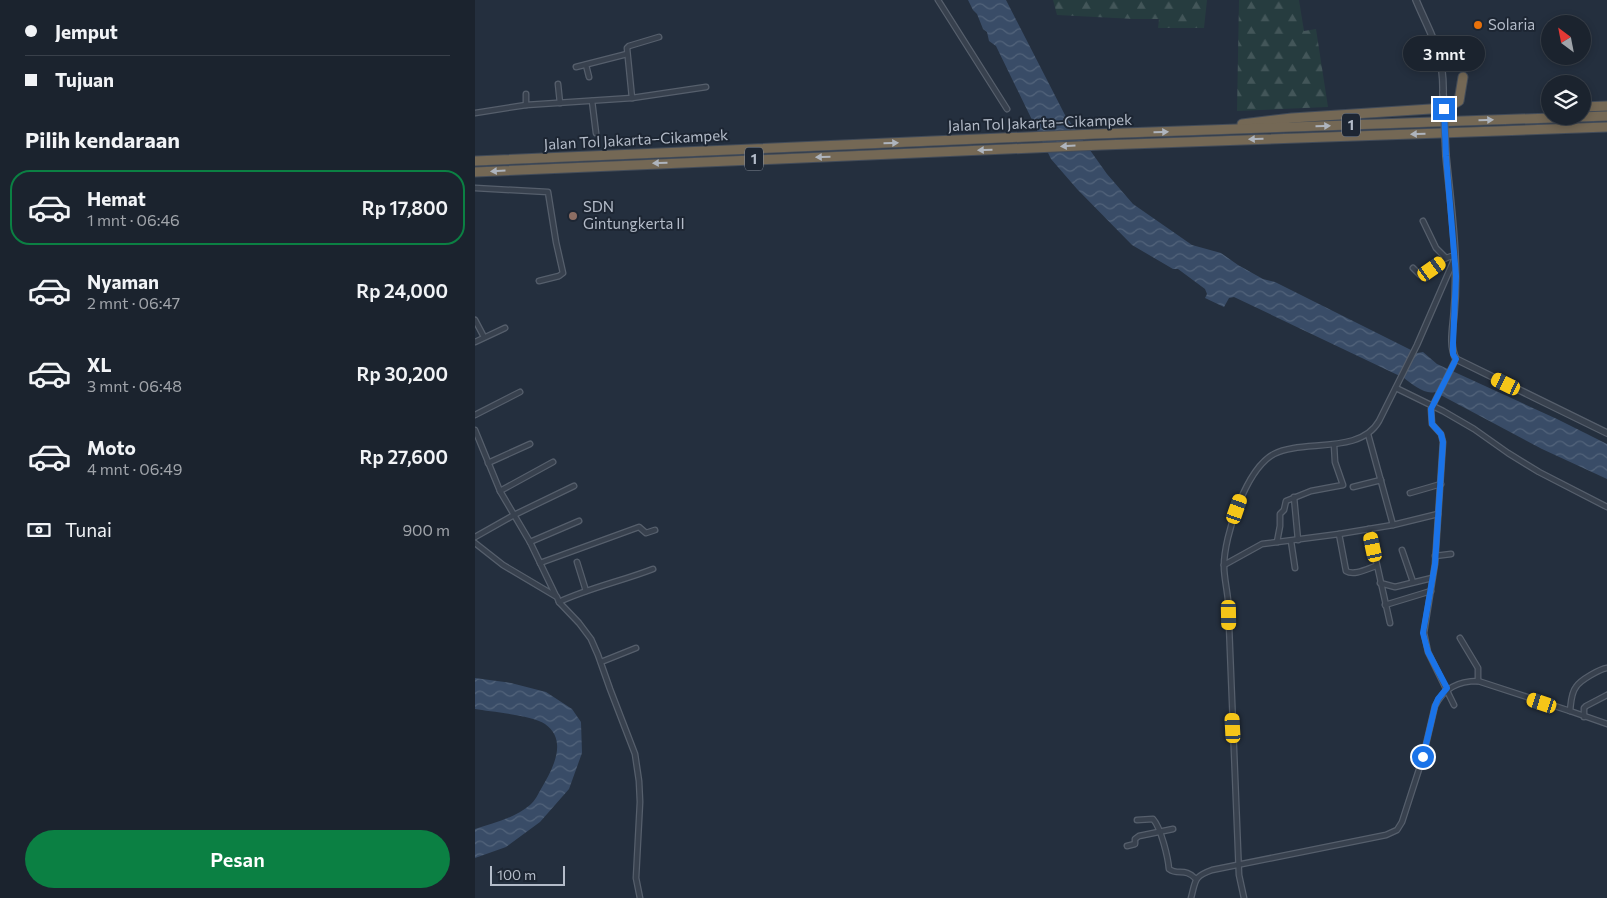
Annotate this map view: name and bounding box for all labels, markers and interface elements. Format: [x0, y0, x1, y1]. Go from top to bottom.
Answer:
place label: Solaria [1488, 15, 1535, 33]
north arrow [1541, 15, 1591, 65]
map controls [1541, 15, 1591, 125]
marker: Solaria [1472, 19, 1484, 31]
text: Jemput [55, 20, 118, 43]
callout: 3 mnt [1403, 36, 1485, 72]
text: 3 mnt [1423, 44, 1465, 63]
text: Tujuan [55, 68, 114, 91]
button: layers [1541, 75, 1591, 125]
route end [1433, 98, 1455, 120]
street label: Jalan Tol Jakarta–Cikampek [947, 110, 1132, 134]
road number: 1 [1342, 114, 1360, 136]
one-way arrow [1478, 116, 1494, 124]
one-way arrow [1315, 122, 1331, 130]
street label: Jalan Tol Jakarta–Cikampek [543, 125, 729, 153]
text: Pilih kendaraan [25, 126, 180, 153]
one-way arrow [1153, 127, 1169, 135]
one-way arrow [1410, 130, 1426, 138]
one-way arrow [1248, 136, 1264, 144]
one-way arrow [883, 138, 899, 146]
one-way arrow [1060, 143, 1076, 151]
one-way arrow [977, 146, 993, 154]
road number: 1 [745, 148, 763, 170]
one-way arrow [814, 153, 830, 161]
one-way arrow [652, 160, 668, 168]
one-way arrow [490, 168, 506, 176]
icon: car [27, 185, 72, 230]
text: Hemat [87, 187, 146, 210]
text: Rp 17,800 [362, 196, 448, 219]
place label: SDN Gintungkerta II [583, 197, 685, 232]
text: 1 mnt · 06:46 [87, 210, 180, 229]
marker: SDN Gintungkerta II [567, 210, 579, 222]
car [1415, 254, 1448, 284]
icon: car [27, 268, 72, 313]
text: Nyaman [87, 270, 159, 293]
text: Rp 24,000 [356, 279, 448, 302]
text: 2 mnt · 06:47 [87, 293, 180, 312]
icon: car [27, 351, 72, 396]
text: XL [87, 353, 112, 376]
text: Rp 30,200 [357, 362, 448, 385]
car [1489, 371, 1522, 397]
text: 3 mnt · 06:48 [87, 376, 182, 395]
icon: car [27, 434, 72, 479]
text: Moto [87, 436, 136, 459]
text: Rp 27,600 [360, 445, 448, 468]
text: 4 mnt · 06:49 [87, 459, 183, 478]
car [1225, 492, 1248, 526]
icon: cash [25, 516, 53, 544]
text: Tunai [65, 518, 112, 541]
text: 900 m [402, 520, 450, 539]
car [1362, 531, 1383, 563]
car [1221, 600, 1236, 630]
car [1525, 691, 1558, 715]
car [1224, 713, 1241, 743]
route start [1412, 746, 1434, 768]
button: Pesan [25, 830, 450, 888]
scale bar [490, 863, 565, 886]
text: 100 m [497, 866, 536, 883]

